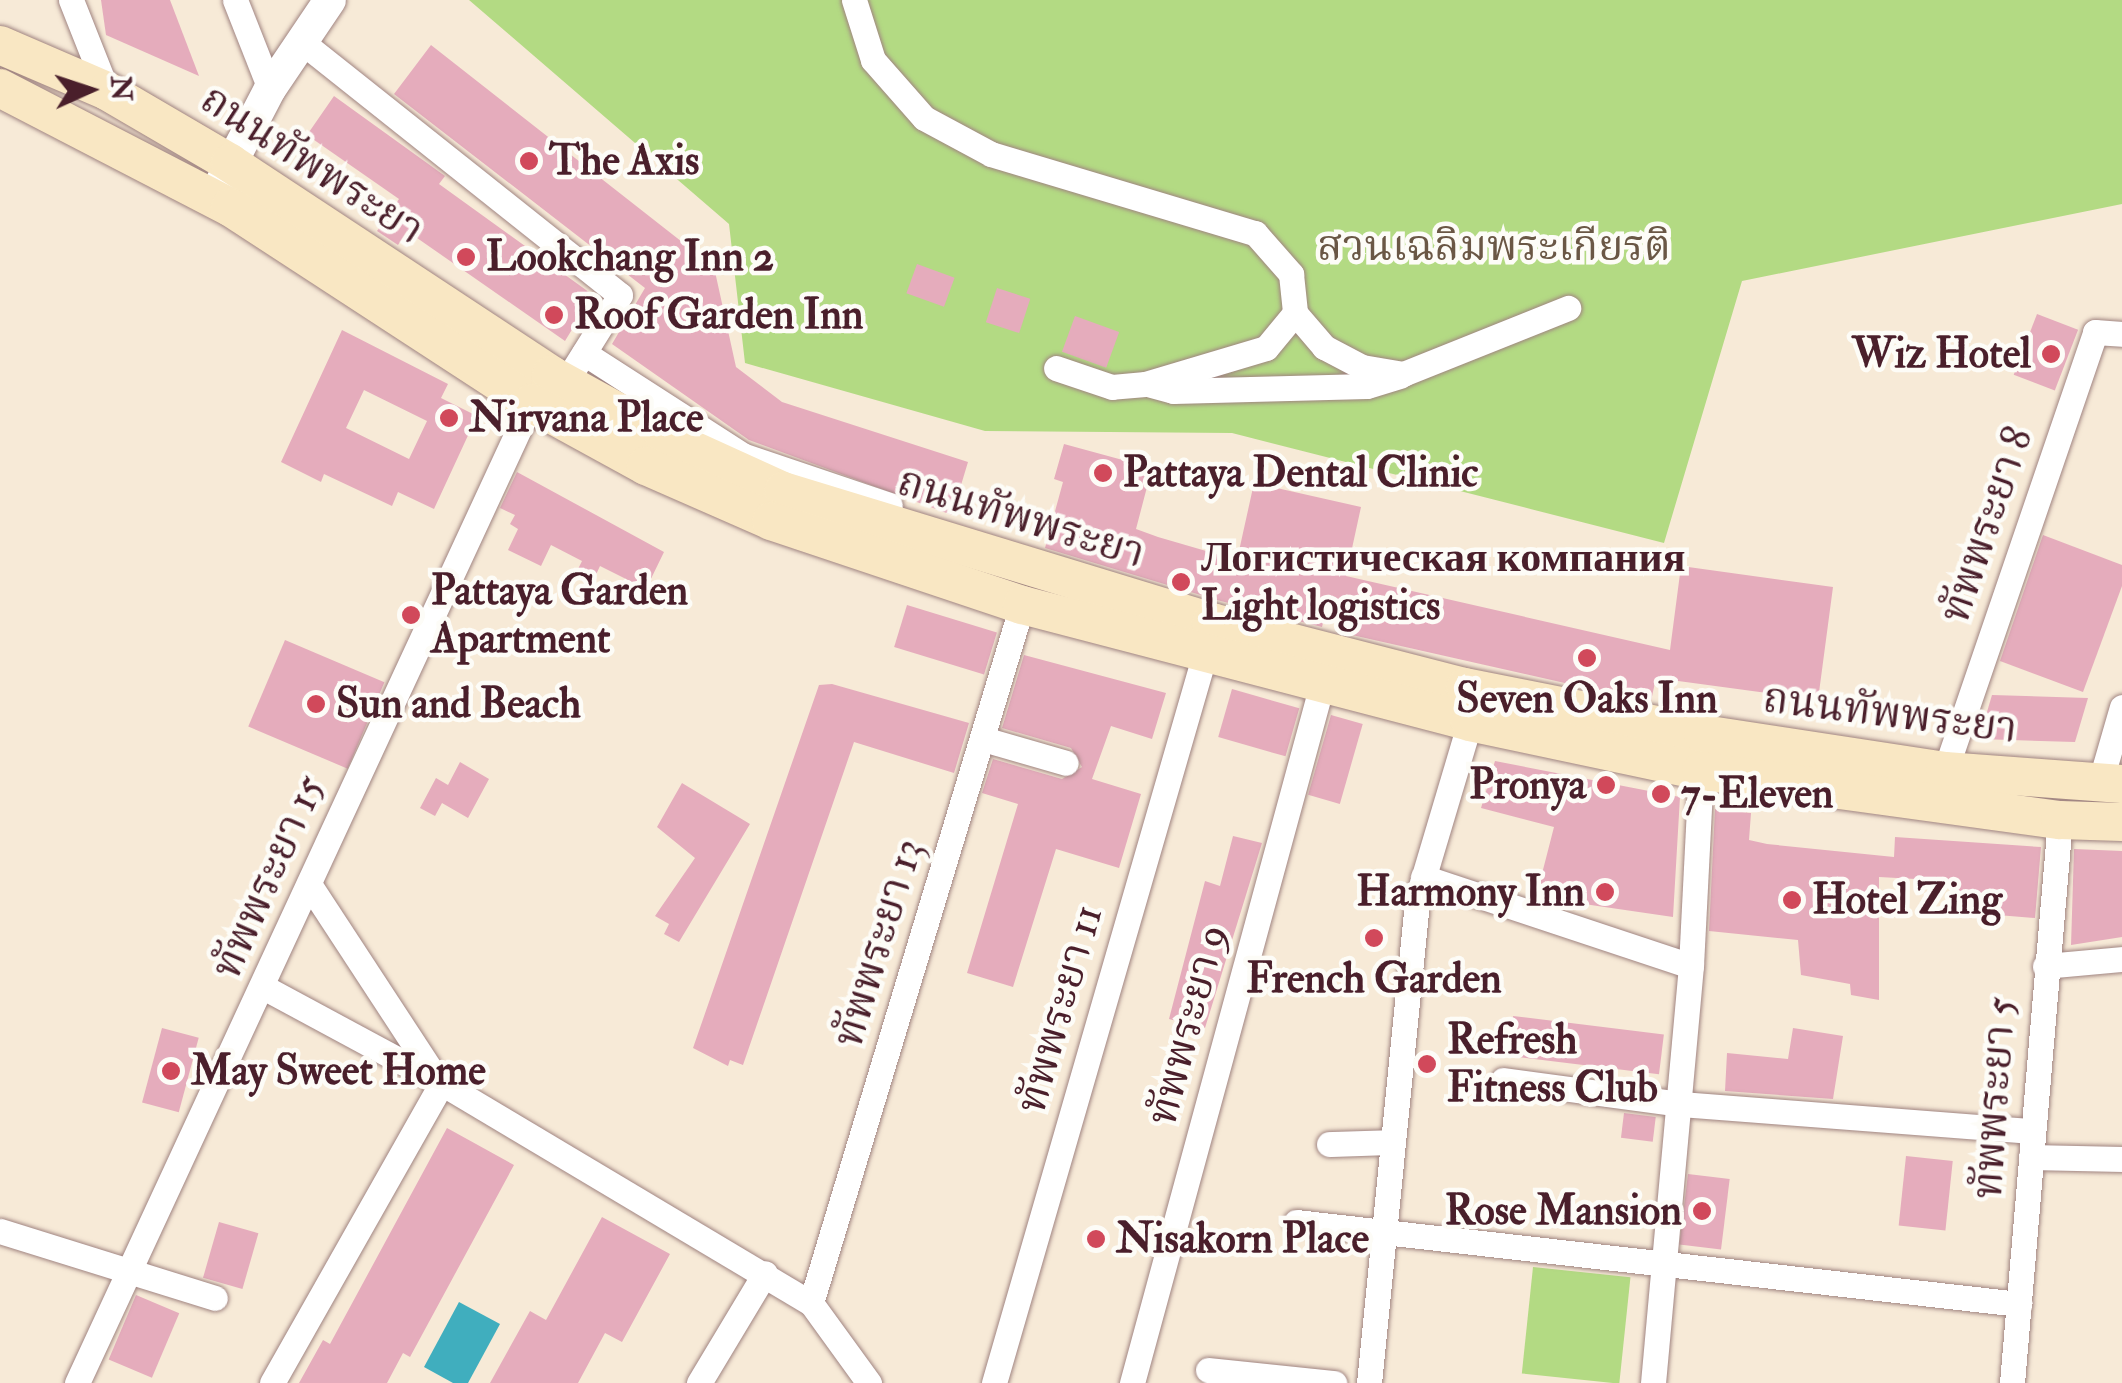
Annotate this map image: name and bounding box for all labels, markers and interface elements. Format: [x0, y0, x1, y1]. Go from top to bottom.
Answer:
north arrow [40, 40, 140, 140]
street label: ถนนทัพพระยา [191, 74, 433, 256]
text: N [102, 75, 139, 102]
place label: The Axis [549, 136, 700, 186]
marker: The Axis [518, 150, 540, 172]
park label: สวนเฉลิมพระเกียรติ [1317, 222, 1671, 272]
place label: Lookchang Inn 2 [486, 232, 774, 282]
marker: Lookchang Inn 2 [455, 246, 477, 268]
place label: Roof Garden Inn [574, 290, 863, 340]
marker: Roof Garden Inn [543, 304, 565, 326]
place label: Wiz Hotel [1852, 329, 2031, 379]
marker: Wiz Hotel [2040, 343, 2062, 365]
place label: Nirvana Place [469, 393, 704, 443]
marker: Nirvana Place [438, 407, 460, 429]
street label: ทัพพระยา 8 [1930, 421, 2044, 629]
place label: Pattaya Dental Clinic [1123, 448, 1478, 498]
street label: ถนนทัพพระยา [891, 457, 1151, 579]
marker: Pattaya Dental Clinic [1092, 462, 1114, 484]
place label: Логистическая компания Light logistics [1201, 533, 1685, 632]
place label: Pattaya Garden Apartment [431, 566, 688, 664]
marker: Логистическая компания Light logistics [1170, 571, 1192, 593]
marker: Pattaya Garden Apartment [400, 604, 422, 626]
marker: Seven Oaks Inn [1576, 647, 1598, 669]
street label: ถนนทัพพระยา [1760, 673, 2020, 755]
place label: Seven Oaks Inn [1456, 674, 1718, 724]
place label: Sun and Beach [336, 679, 581, 729]
marker: Sun and Beach [305, 693, 327, 715]
place label: Pronya [1469, 760, 1586, 810]
street label: ทัพพระยา 15 [202, 768, 336, 986]
place label: 7-Eleven [1681, 769, 1833, 819]
marker: Pronya [1595, 774, 1617, 796]
marker: 7-Eleven [1650, 783, 1672, 805]
street label: ทัพพระยา 13 [824, 833, 934, 1053]
place label: Harmony Inn [1356, 867, 1585, 917]
place label: Hotel Zing [1812, 875, 2002, 925]
marker: Harmony Inn [1594, 881, 1616, 903]
marker: Hotel Zing [1781, 889, 1803, 911]
street label: ทัพพระยา 11 [1006, 899, 1114, 1119]
street label: ทัพพระยา 9 [1137, 919, 1239, 1131]
marker: French Garden [1363, 927, 1385, 949]
place label: French Garden [1246, 954, 1502, 1004]
street label: ทัพพระยา 5 [1963, 996, 2027, 1200]
place label: Refresh Fitness Club [1447, 1015, 1658, 1114]
place label: May Sweet Home [191, 1046, 486, 1096]
marker: Refresh Fitness Club [1416, 1053, 1438, 1075]
marker: May Sweet Home [160, 1060, 182, 1082]
place label: Rose Mansion [1445, 1186, 1682, 1236]
marker: Rose Mansion [1691, 1200, 1713, 1222]
place label: Nisakorn Place [1116, 1214, 1369, 1264]
marker: Nisakorn Place [1085, 1228, 1107, 1250]

